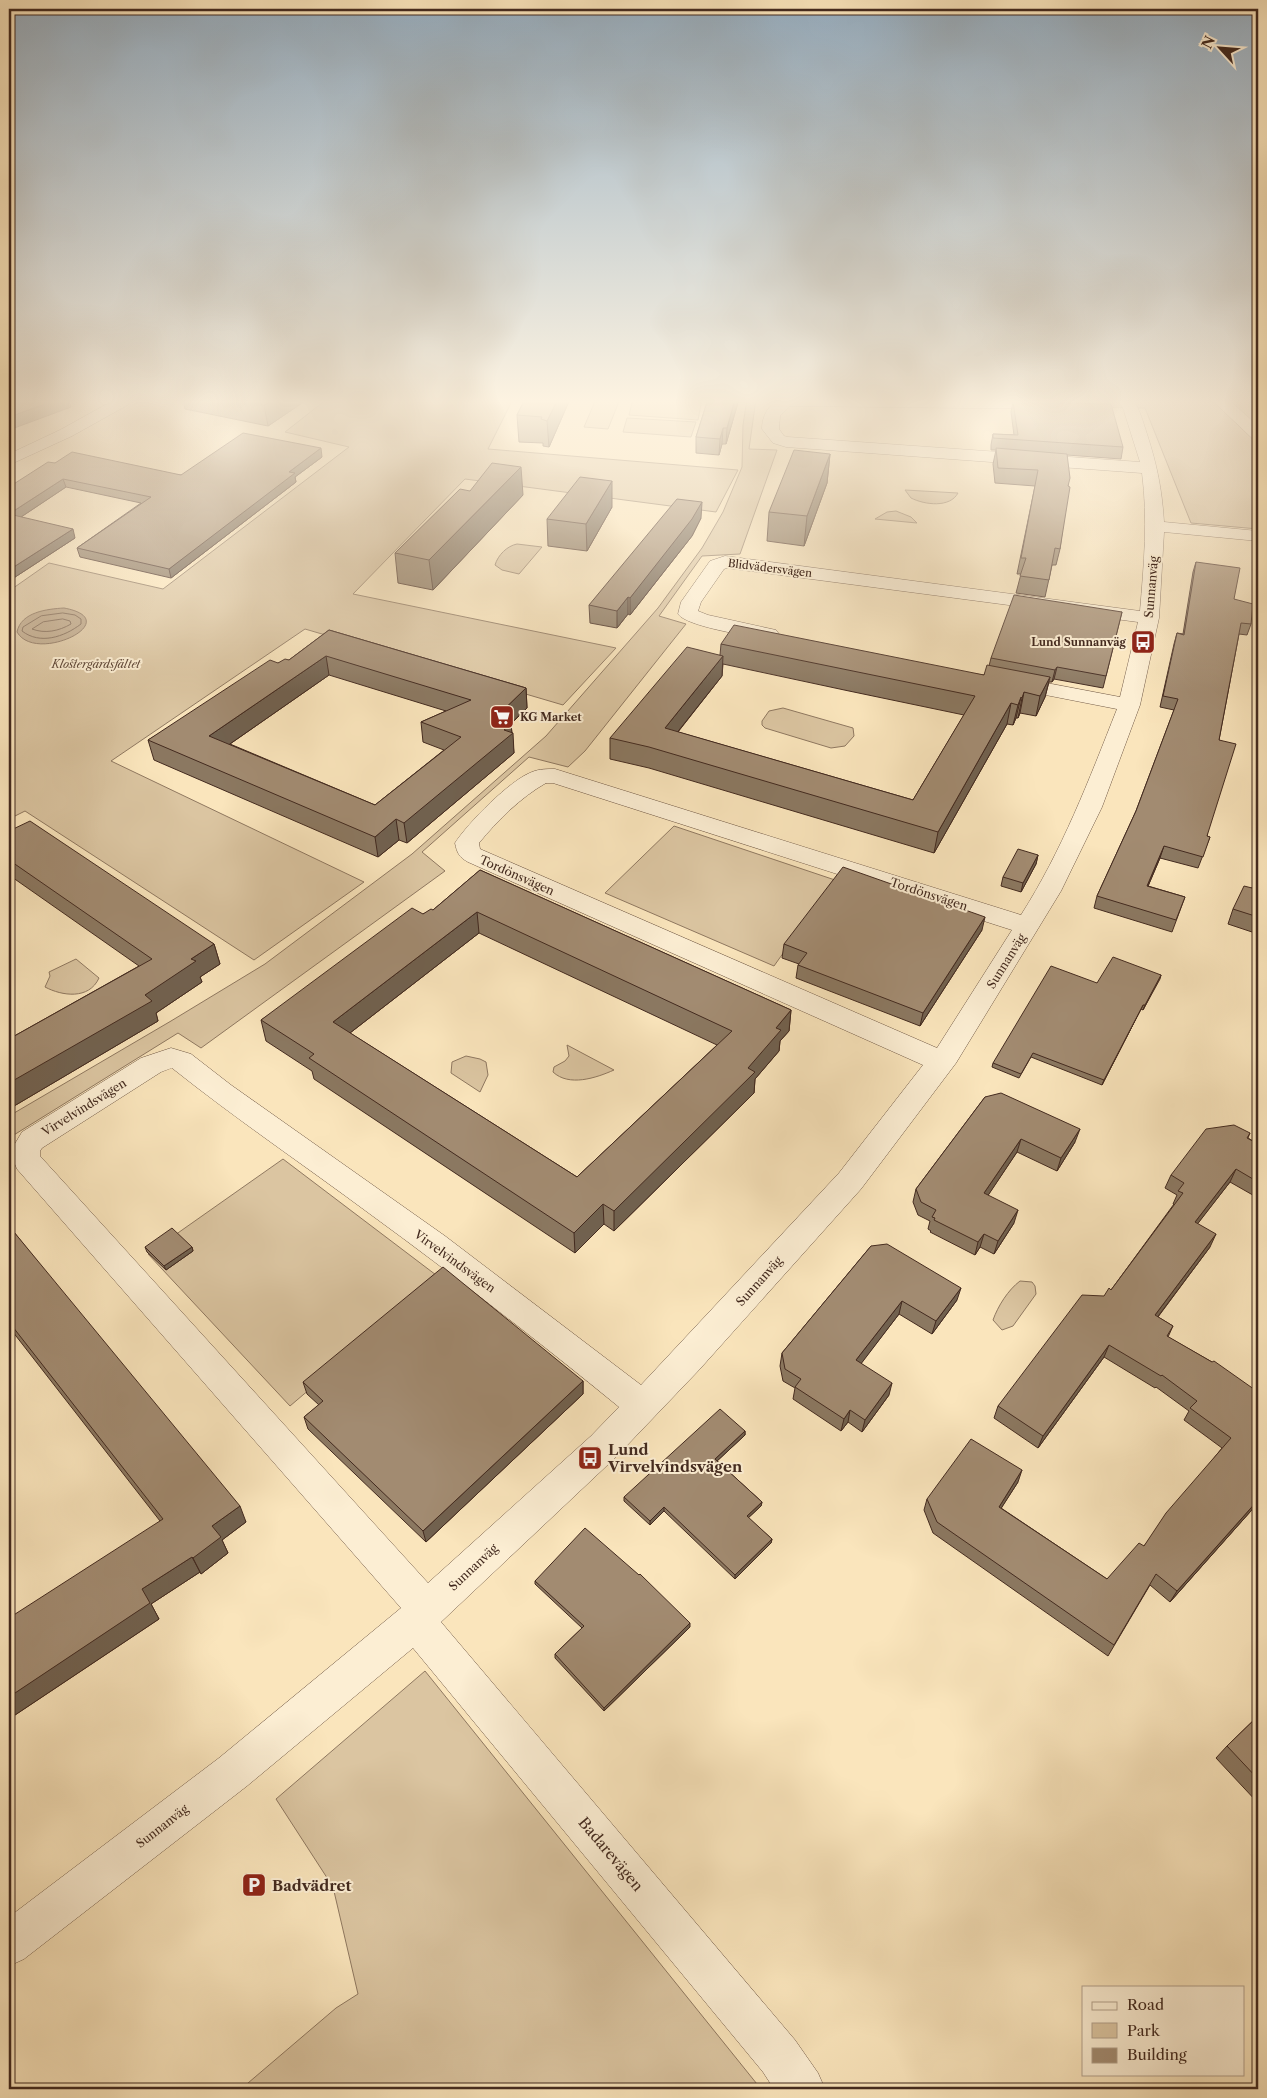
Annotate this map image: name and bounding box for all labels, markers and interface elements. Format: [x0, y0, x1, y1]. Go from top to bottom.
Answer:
north arrow [1194, 22, 1244, 72]
text: N [1198, 33, 1219, 52]
street label: Sunnanväg [1141, 555, 1161, 619]
street label: Blidvädersvägen [727, 556, 813, 580]
bus stop icon: Lund Sunnanväg [1130, 629, 1156, 655]
place label: Lund Sunnanväg [1031, 635, 1127, 649]
park label: Klostergårdsfältet [51, 657, 141, 671]
supermarket icon: KG Market [489, 704, 515, 730]
place label: KG Market [520, 710, 582, 724]
street label: Tordönsvägen [477, 852, 557, 898]
street label: Tordönsvägen [888, 874, 970, 914]
street label: Sunnanväg [983, 930, 1029, 991]
street label: Virvelvindsvägen [38, 1075, 129, 1140]
street label: Virvelvindsvägen [411, 1226, 499, 1296]
street label: Sunnanväg [733, 1252, 786, 1309]
place label: Lund Virvelvindsvägen [607, 1440, 743, 1476]
bus stop icon: Lund Virvelvindsvägen [577, 1445, 603, 1471]
street label: Sunnanväg [445, 1540, 501, 1594]
street label: Sunnanväg [133, 1801, 192, 1851]
street label: Badarevägen [575, 1813, 648, 1895]
parking icon: Badvädret [241, 1872, 267, 1898]
place label: Badvädret [272, 1876, 351, 1895]
legend [1082, 1986, 1244, 2076]
text: Road [1127, 1995, 1164, 2014]
text: Park [1127, 2021, 1161, 2040]
text: Building [1127, 2045, 1187, 2064]

